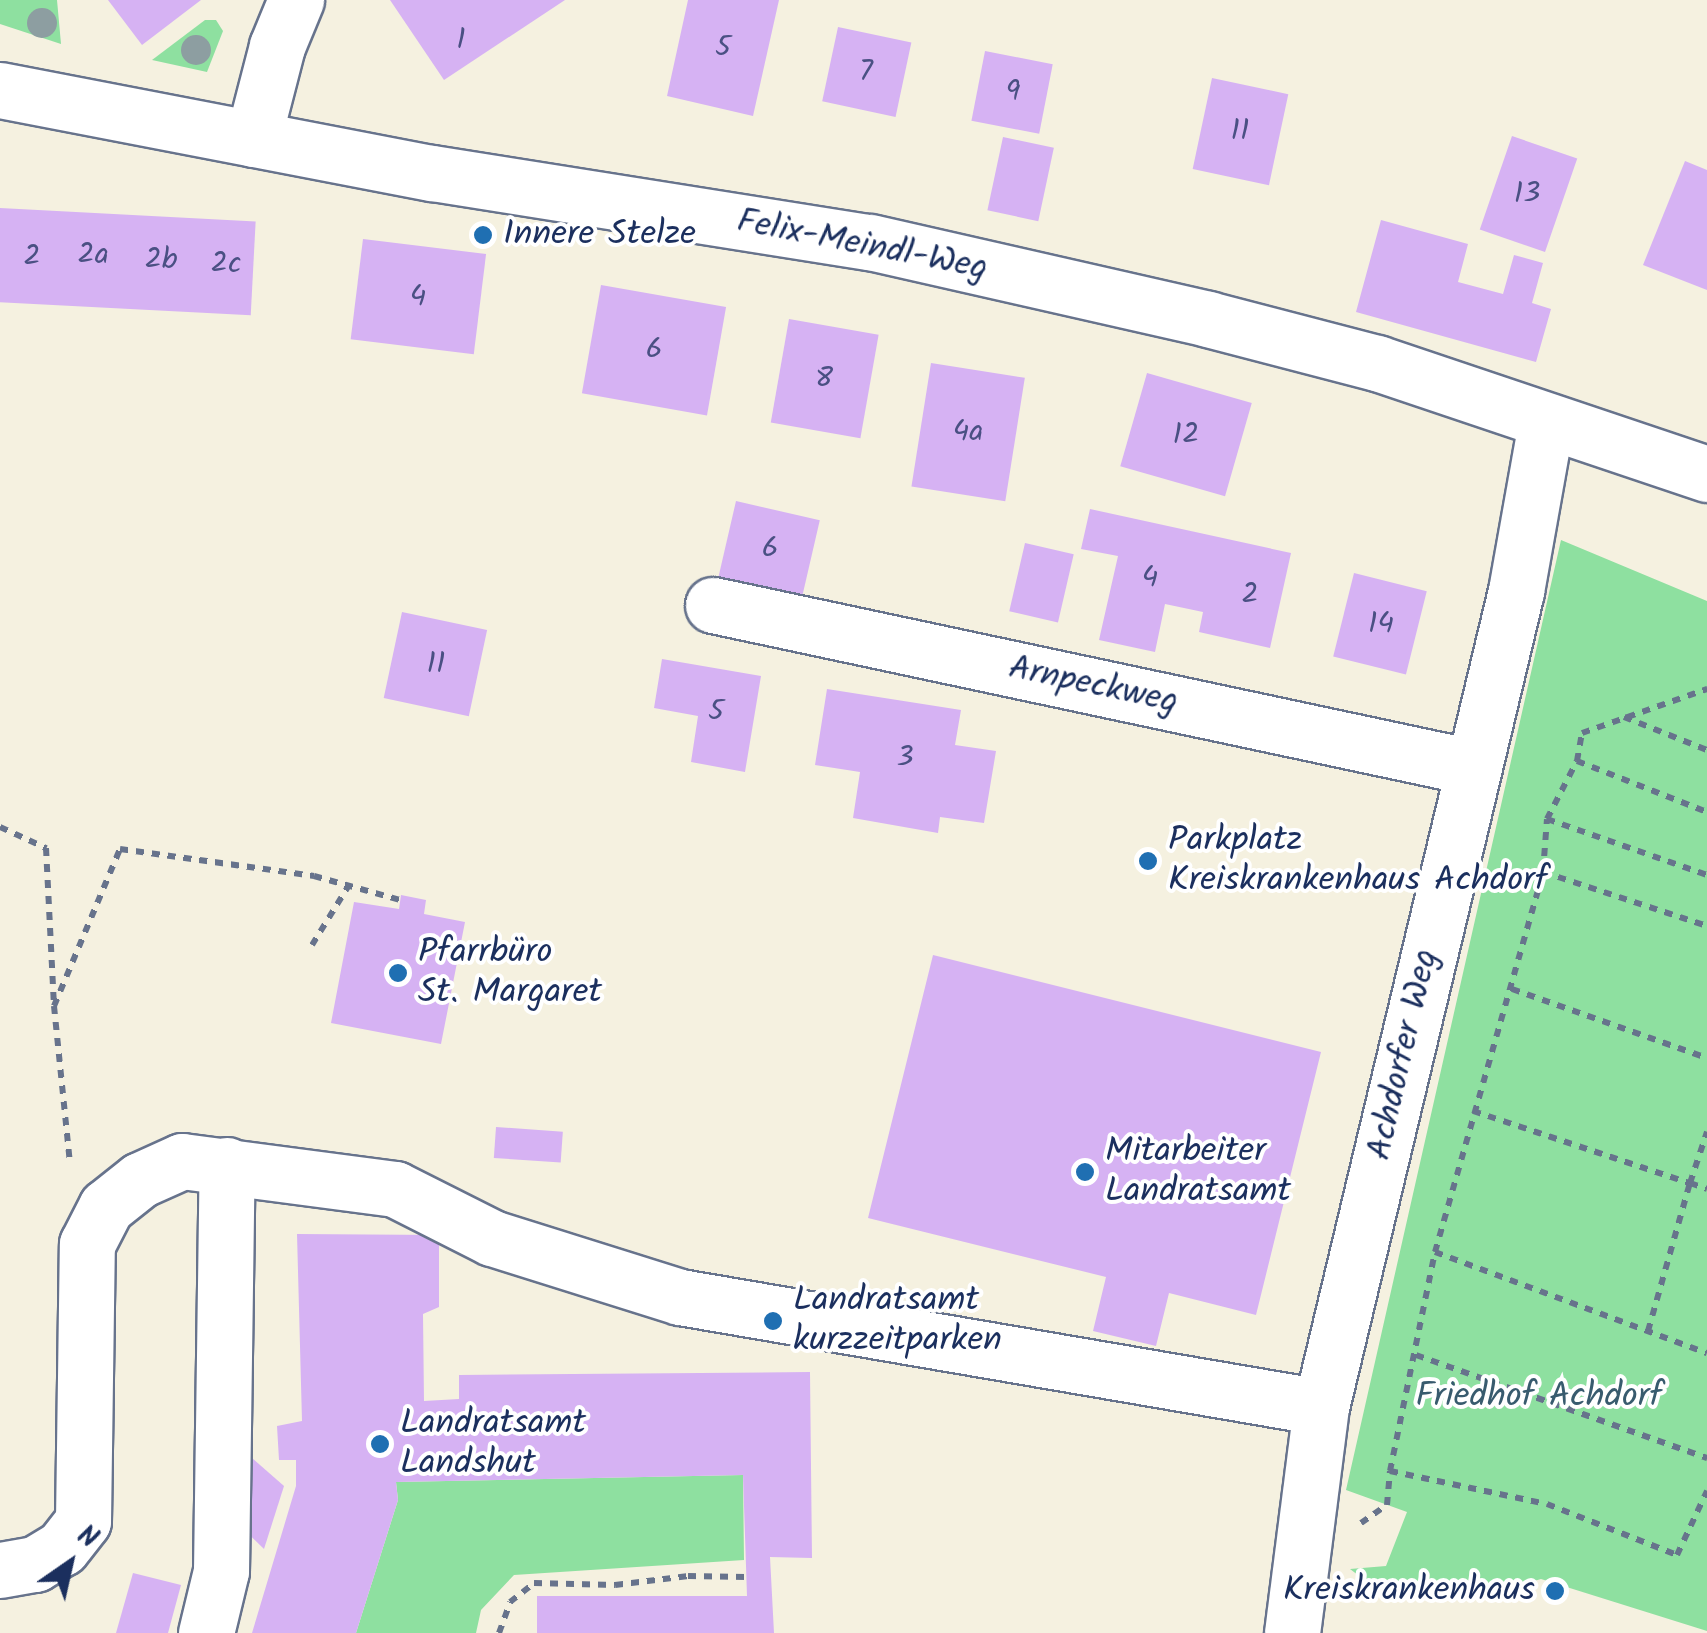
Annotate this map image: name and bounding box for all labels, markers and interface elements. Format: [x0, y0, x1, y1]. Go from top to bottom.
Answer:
house number: 1 [456, 22, 466, 58]
house number: 5 [715, 30, 731, 66]
house number: 7 [859, 54, 873, 90]
house number: 9 [1006, 74, 1020, 110]
house number: 11 [1231, 113, 1249, 149]
house number: 13 [1514, 176, 1540, 212]
street label: Felix-Meindl-Weg [733, 201, 991, 291]
place label: Innere Stelze [503, 214, 696, 256]
marker: Innere Stelze [472, 224, 494, 246]
house number: 2a [77, 237, 109, 273]
house number: 2 [23, 239, 41, 275]
house number: 2b [144, 242, 178, 278]
house number: 2c [211, 246, 241, 282]
house number: 4 [410, 279, 426, 315]
house number: 6 [646, 332, 662, 368]
house number: 8 [815, 361, 833, 397]
house number: 4a [953, 414, 983, 450]
house number: 12 [1173, 417, 1199, 453]
house number: 6 [762, 531, 778, 567]
house number: 4 [1142, 560, 1158, 596]
house number: 2 [1241, 577, 1259, 613]
house number: 14 [1368, 606, 1394, 642]
house number: 11 [427, 646, 445, 682]
street label: Arnpeckweg [1005, 648, 1181, 724]
house number: 5 [708, 694, 724, 730]
house number: 3 [896, 740, 914, 776]
place label: Parkplatz Kreiskrankenhaus Achdorf [1168, 820, 1548, 902]
marker: Parkplatz Kreiskrankenhaus Achdorf [1137, 850, 1159, 872]
place label: Pfarrbüro St. Margaret [418, 932, 602, 1014]
street label: Achdorfer Weg [1359, 946, 1449, 1164]
marker: Pfarrbüro St. Margaret [387, 962, 409, 984]
place label: Mitarbeiter Landratsamt [1105, 1131, 1291, 1213]
marker: Mitarbeiter Landratsamt [1074, 1161, 1096, 1183]
place label: Landratsamt kurzzeitparken [793, 1280, 1002, 1362]
marker: Landratsamt kurzzeitparken [762, 1310, 784, 1332]
park label: Friedhof Achdorf [1416, 1376, 1662, 1418]
place label: Landratsamt Landshut [400, 1403, 586, 1485]
marker: Landratsamt Landshut [369, 1433, 391, 1455]
north arrow [20, 1513, 120, 1613]
text: N [67, 1514, 107, 1561]
place label: Kreiskrankenhaus [1283, 1570, 1535, 1612]
marker: Kreiskrankenhaus [1544, 1580, 1566, 1602]

